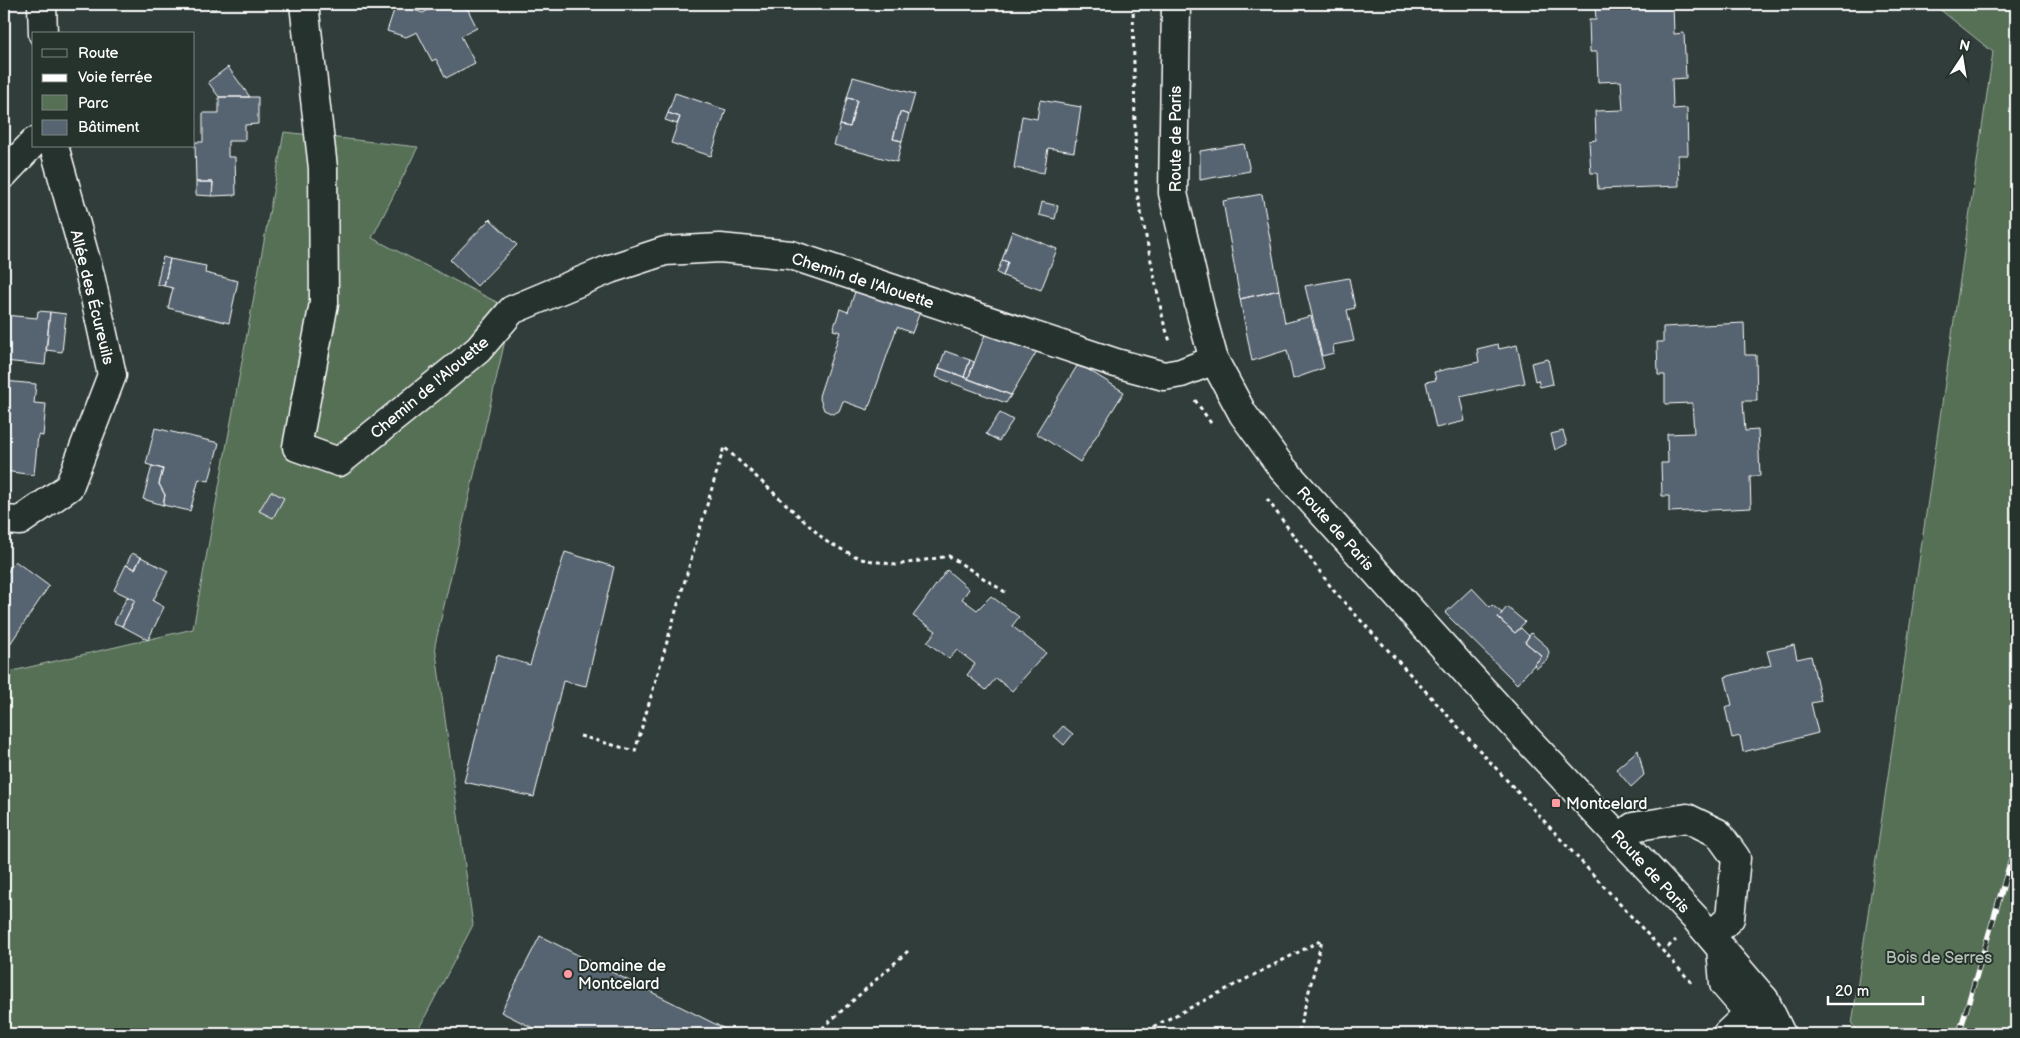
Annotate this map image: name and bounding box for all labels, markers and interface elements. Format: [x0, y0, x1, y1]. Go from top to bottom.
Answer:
legend [32, 32, 195, 148]
north arrow [1938, 32, 1988, 82]
text: N [1958, 36, 1972, 55]
text: Route [78, 44, 119, 63]
text: Voie ferrée [78, 68, 153, 87]
street label: Route de Paris [1167, 86, 1186, 192]
text: Parc [78, 94, 108, 113]
text: Bâtiment [78, 118, 140, 137]
street label: Allée des Écureuils [66, 228, 119, 367]
street label: Chemin de l'Alouette [789, 249, 937, 314]
street label: Chemin de l'Alouette [367, 333, 493, 443]
street label: Route de Paris [1292, 483, 1378, 575]
place label: Montcelard [1566, 795, 1648, 814]
marker: Montcelard [1550, 797, 1562, 809]
street label: Route de Paris [1607, 827, 1693, 917]
park label: Bois de Serres [1886, 949, 1992, 968]
place label: Domaine de Montcelard [578, 957, 667, 994]
marker: Domaine de Montcelard [562, 968, 574, 980]
scale bar [1828, 973, 1922, 1005]
text: 20 m [1835, 982, 1869, 1001]

